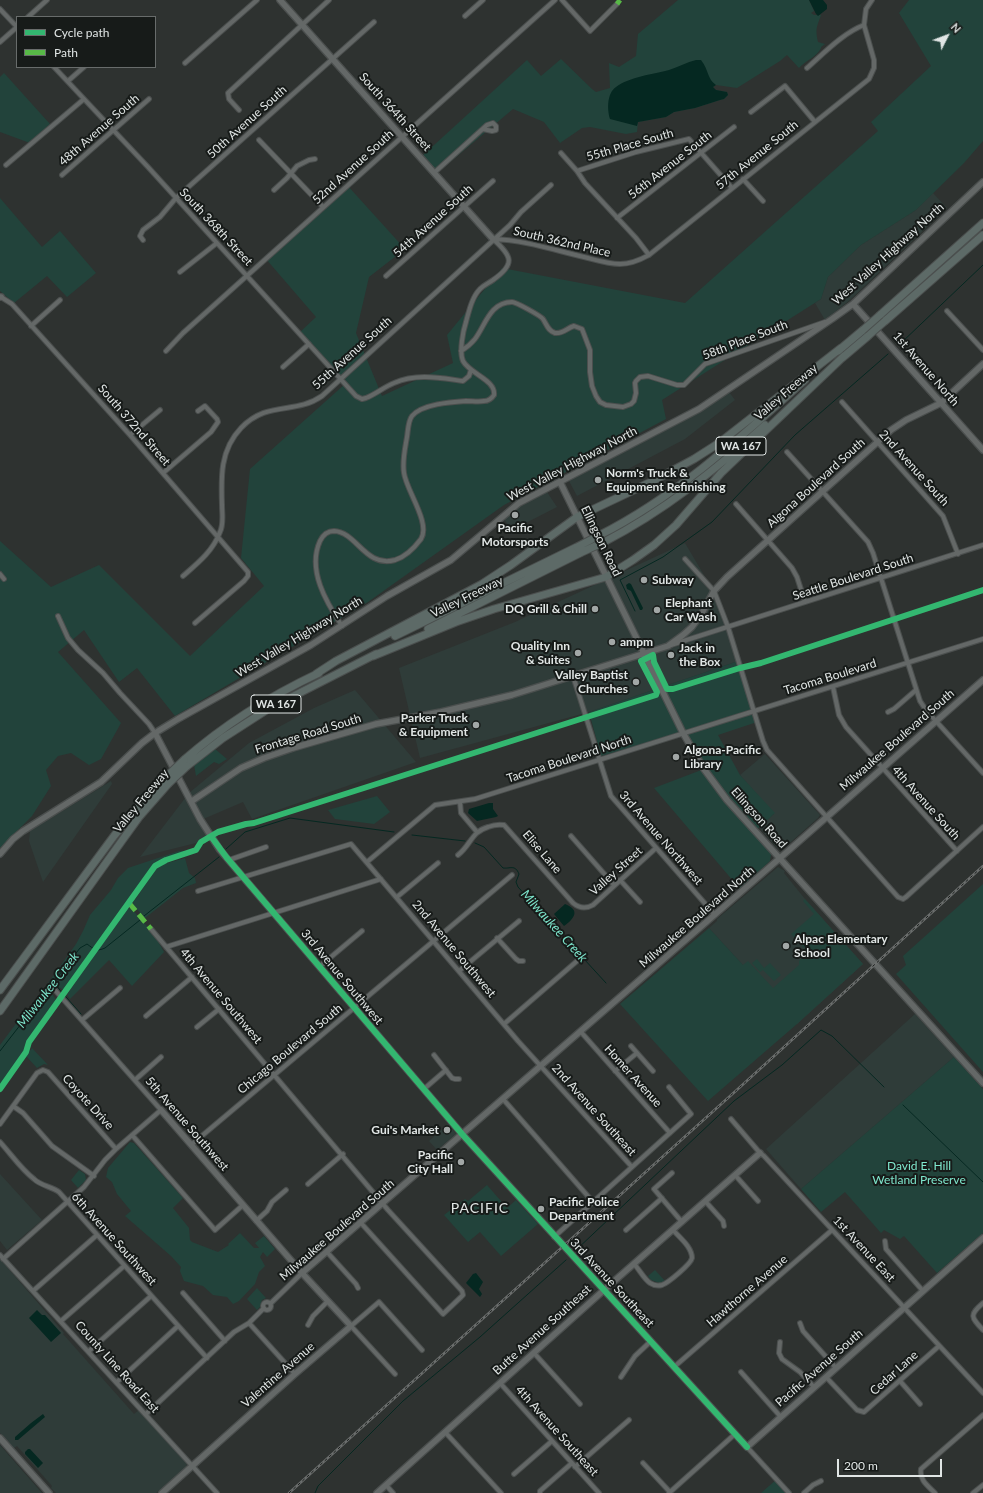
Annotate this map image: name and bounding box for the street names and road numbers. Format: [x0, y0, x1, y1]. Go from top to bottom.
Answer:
street label: South 364th Street [356, 70, 434, 154]
street label: 50th Avenue South [204, 83, 290, 161]
street label: 48th Avenue South [56, 91, 142, 169]
street label: 57th Avenue South [713, 117, 801, 193]
street label: 55th Place South [585, 126, 675, 164]
street label: 52nd Avenue South [309, 127, 397, 207]
street label: 56th Avenue South [625, 128, 715, 202]
street label: 54th Avenue South [390, 182, 476, 260]
street label: South 368th Street [176, 185, 256, 269]
street label: West Valley Highway North [829, 200, 947, 308]
street label: South 362nd Place [512, 224, 612, 260]
street label: 55th Avenue South [309, 314, 395, 392]
street label: 58th Place South [700, 317, 790, 363]
street label: 1st Avenue North [890, 329, 962, 409]
street label: Valley Freeway [752, 361, 820, 423]
street label: South 372nd Street [95, 381, 173, 469]
street label: West Valley Highway North [504, 424, 640, 504]
street label: 2nd Avenue South [876, 427, 952, 509]
street label: Algona Boulevard South [764, 435, 868, 531]
road number: WA 167 [716, 437, 766, 455]
street label: Ellingson Road [578, 503, 624, 579]
street label: Seattle Boulevard South [791, 551, 915, 603]
street label: Valley Freeway [428, 573, 506, 621]
street label: West Valley Highway North [233, 593, 365, 681]
street label: Tacoma Boulevard [782, 656, 878, 698]
street label: Milwaukee Boulevard South [837, 686, 957, 794]
road number: WA 167 [251, 695, 301, 713]
street label: Frontage Road South [253, 711, 363, 757]
street label: Tacoma Boulevard North [505, 732, 633, 786]
street label: 4th Avenue South [889, 763, 963, 843]
street label: Valley Freeway [110, 766, 172, 836]
street label: Ellingson Road [728, 785, 790, 851]
street label: 3rd Avenue Northwest [616, 788, 706, 888]
street label: Elise Lane [519, 828, 565, 876]
street label: Valley Street [587, 844, 645, 898]
street label: Milwaukee Boulevard North [637, 863, 757, 971]
street label: 2nd Avenue Southwest [409, 898, 499, 1000]
street label: 3rd Avenue Southwest [298, 926, 386, 1028]
street label: 4th Avenue Southwest [177, 945, 265, 1047]
street label: Chicago Boulevard South [235, 1001, 345, 1097]
street label: Homer Avenue [601, 1042, 665, 1110]
street label: 2nd Avenue Southeast [549, 1061, 639, 1159]
street label: Coyote Drive [59, 1071, 117, 1133]
street label: 5th Avenue Southwest [142, 1074, 232, 1174]
street label: Milwaukee Boulevard South [277, 1176, 397, 1284]
street label: 6th Avenue Southwest [69, 1190, 159, 1288]
street label: 1st Avenue East [830, 1213, 898, 1285]
street label: 3rd Avenue Southeast [567, 1236, 657, 1330]
street label: Hawthorne Avenue [704, 1252, 790, 1330]
street label: Butte Avenue Southeast [490, 1282, 594, 1378]
street label: County Line Road East [72, 1318, 162, 1416]
street label: Pacific Avenue South [772, 1326, 866, 1410]
street label: Valentine Avenue [238, 1339, 318, 1411]
street label: Cedar Lane [867, 1348, 921, 1398]
street label: 4th Avenue Southeast [513, 1383, 601, 1479]

